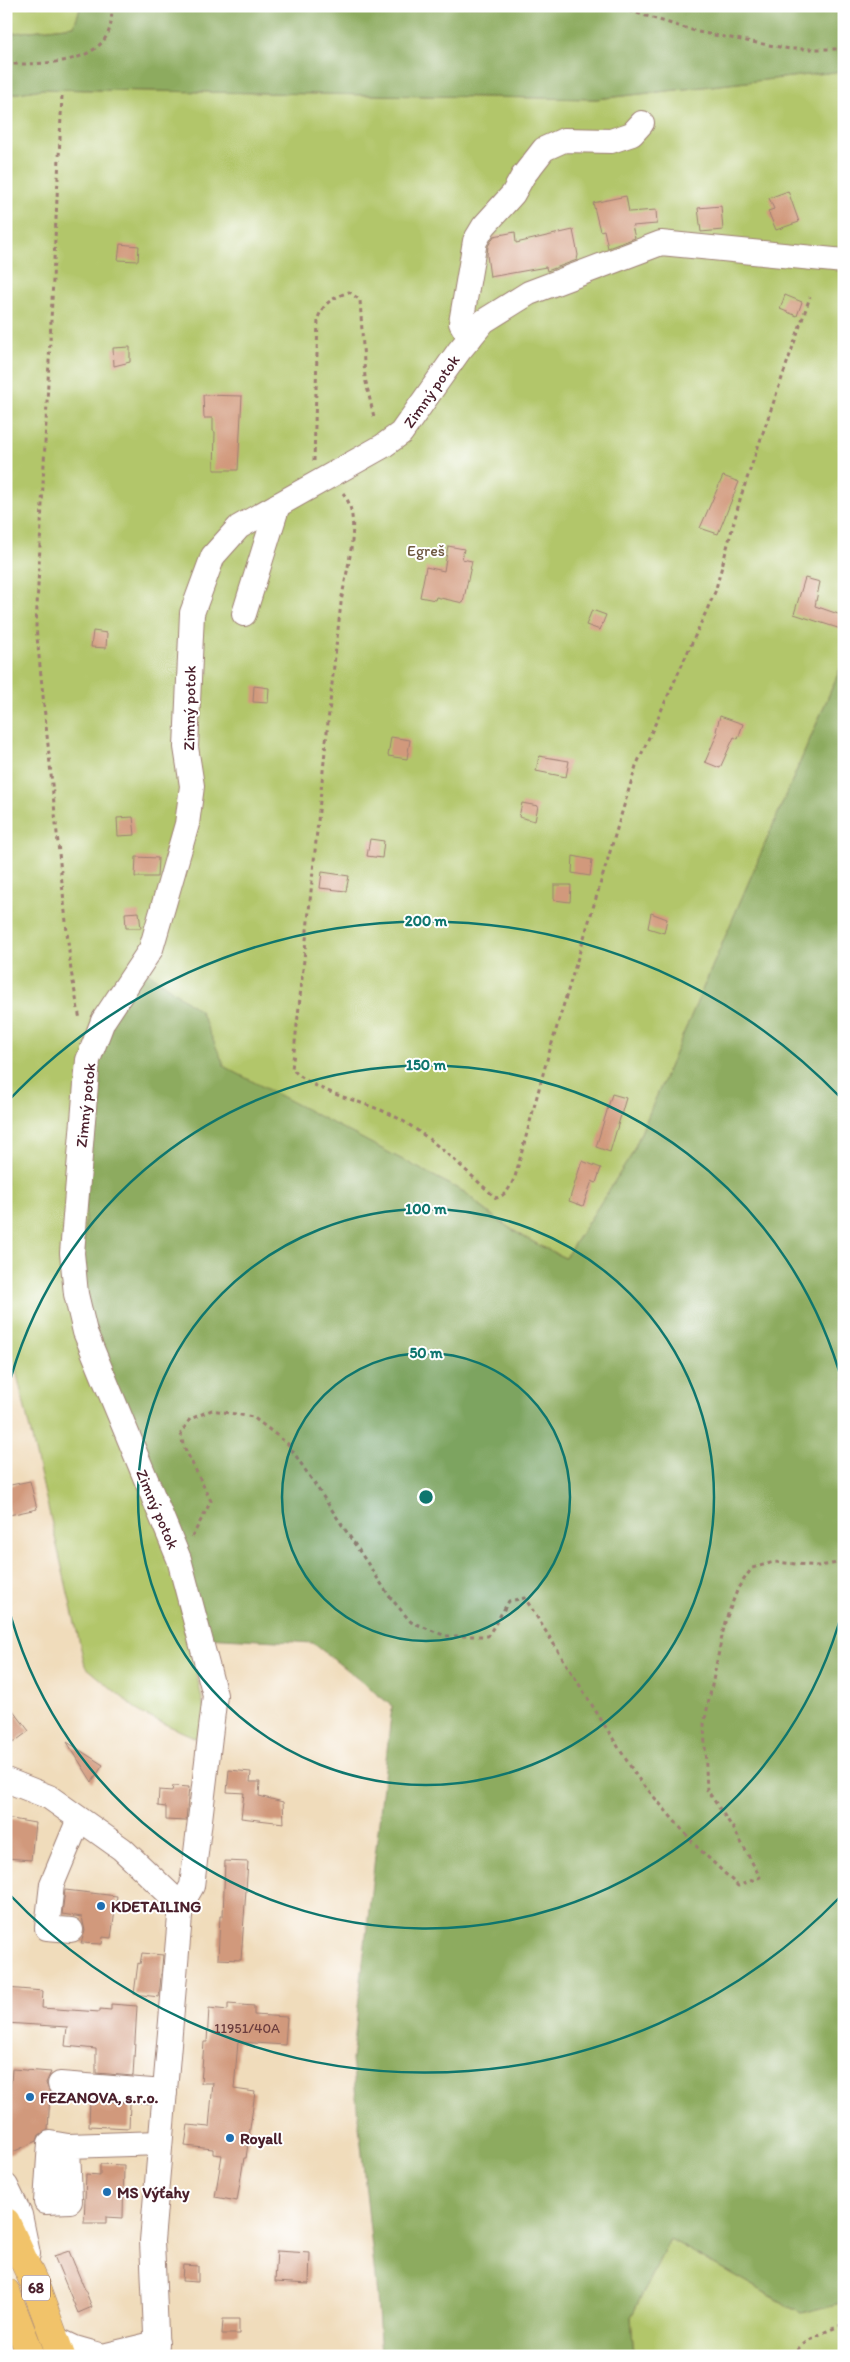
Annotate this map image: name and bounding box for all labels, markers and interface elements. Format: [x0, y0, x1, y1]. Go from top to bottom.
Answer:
street label: Zimný potok [399, 351, 464, 432]
park label: Egreš [407, 541, 445, 560]
street label: Zimný potok [179, 665, 200, 751]
text: 200 m [405, 912, 448, 930]
text: 150 m [406, 1056, 446, 1074]
street label: Zimný potok [72, 1062, 99, 1148]
text: 100 m [405, 1200, 447, 1218]
text: 50 m [409, 1344, 443, 1362]
street label: Zimný potok [132, 1466, 183, 1552]
centre of rings [417, 1488, 435, 1506]
place label: KDETAILING [111, 1897, 201, 1916]
marker: KDETAILING [95, 1900, 107, 1912]
house number: 11951/40A [214, 2020, 280, 2037]
place label: FEZANOVA, s.r.o. [40, 2088, 159, 2107]
marker: FEZANOVA, s.r.o. [24, 2091, 36, 2103]
place label: Royall [240, 2129, 283, 2149]
marker: Royall [224, 2132, 236, 2144]
place label: MS Výťahy [117, 2183, 190, 2203]
marker: MS Výťahy [101, 2186, 113, 2198]
road number: 68 [22, 2276, 50, 2300]

